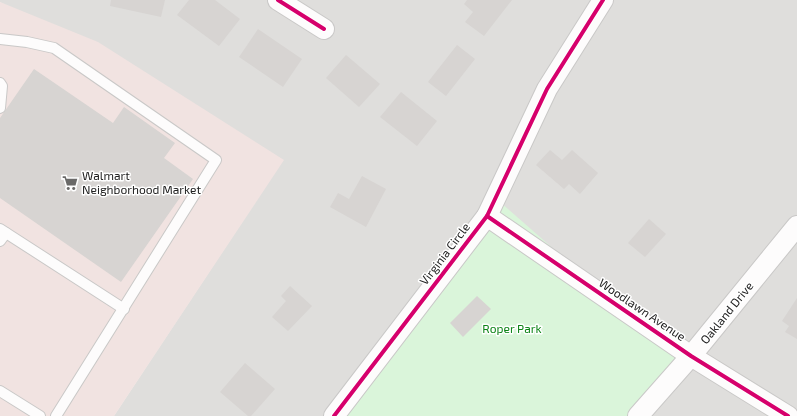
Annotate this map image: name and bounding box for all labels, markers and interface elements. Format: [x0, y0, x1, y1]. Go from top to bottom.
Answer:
place label: Walmart Neighborhood Market [82, 168, 201, 196]
supermarket icon: Walmart Neighborhood Market [61, 174, 79, 192]
street label: Virginia Circle [416, 220, 472, 287]
street label: Woodlawn Avenue [597, 275, 688, 343]
street label: Oakland Drive [697, 278, 756, 346]
park label: Roper Park [482, 321, 542, 335]

